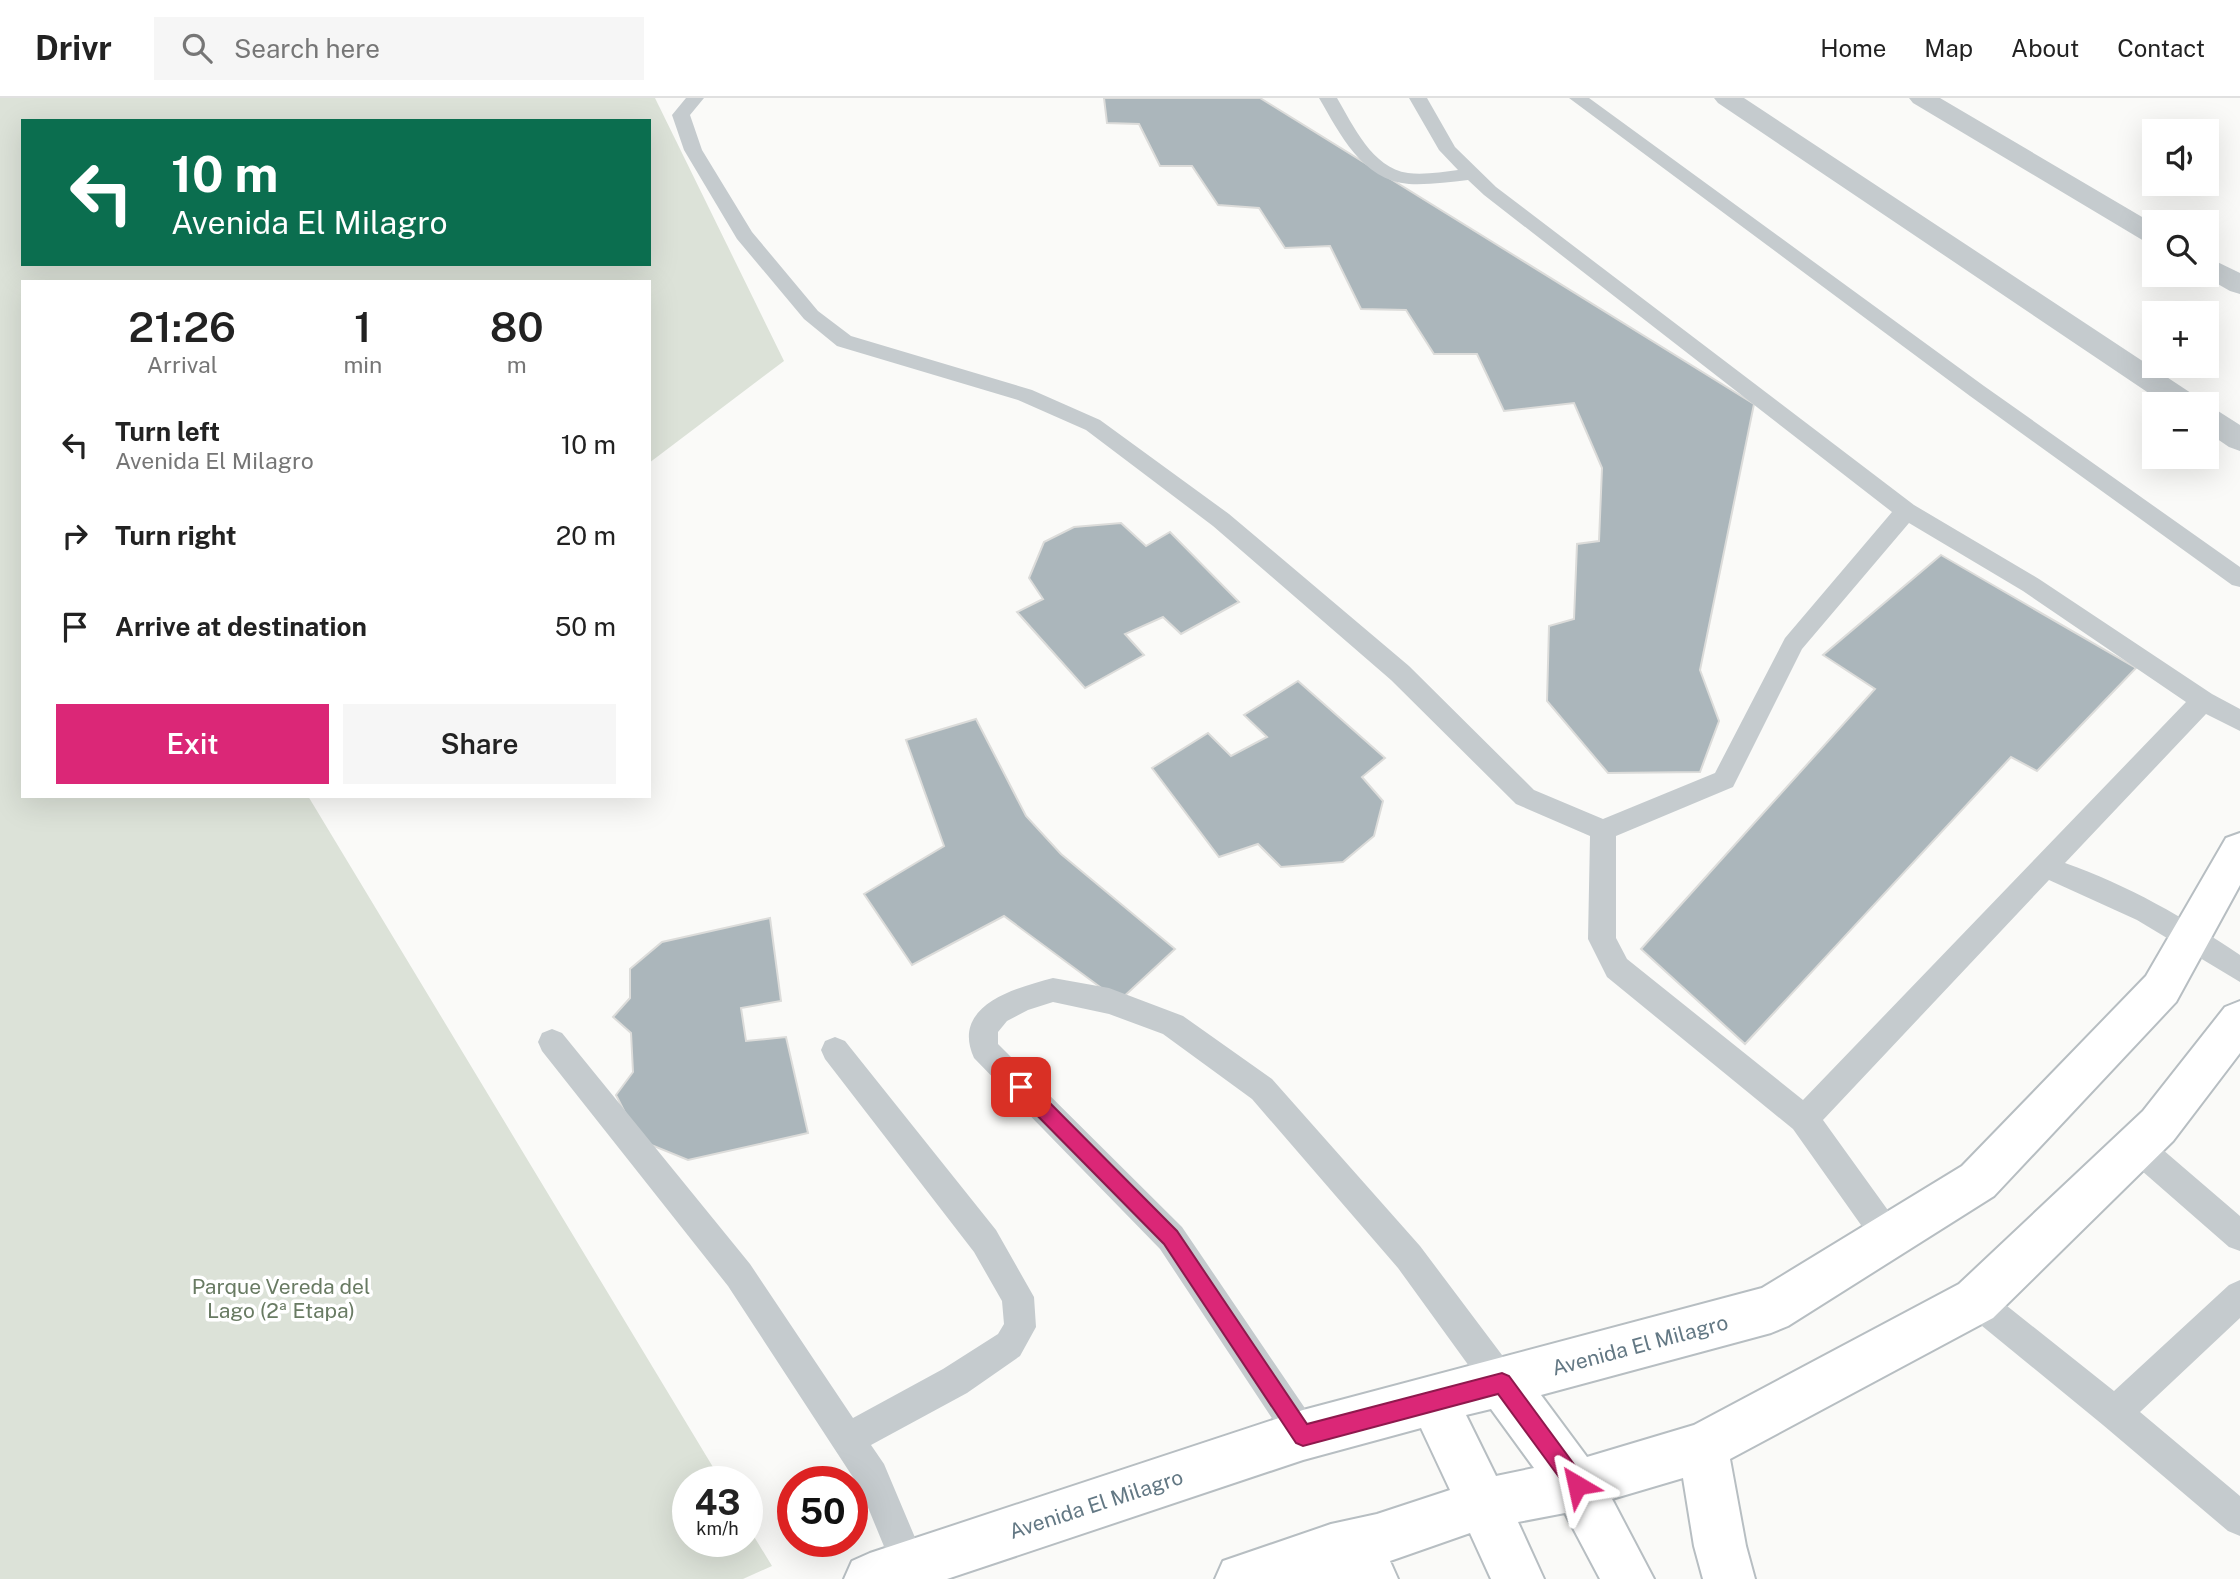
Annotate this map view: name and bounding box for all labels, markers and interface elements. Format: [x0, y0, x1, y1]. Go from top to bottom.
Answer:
search box [154, 17, 644, 80]
text: Drivr [35, 29, 112, 67]
icon: search [178, 29, 216, 67]
text: Search here [234, 33, 380, 64]
text: Home [1820, 34, 1886, 62]
text: Map [1924, 34, 1973, 62]
text: About [2011, 34, 2079, 62]
text: Contact [2117, 34, 2205, 62]
map controls [2142, 119, 2219, 469]
button: sound [2142, 119, 2219, 196]
text: 10 m [171, 145, 278, 203]
icon: left [56, 147, 147, 238]
text: Avenida El Milagro [171, 204, 448, 241]
button: search [2142, 210, 2219, 287]
button: + [2142, 301, 2219, 378]
text: 21:26 [128, 302, 236, 351]
text: 1 [354, 302, 372, 351]
text: 80 [490, 302, 544, 351]
text: Arrival [147, 351, 218, 378]
text: min [343, 351, 382, 378]
text: m [507, 351, 527, 378]
button: − [2142, 392, 2219, 469]
text: Turn left [115, 416, 220, 447]
icon: left [56, 426, 94, 464]
text: 10 m [561, 429, 616, 460]
text: Avenida El Milagro [115, 447, 314, 474]
icon: right [56, 517, 94, 555]
text: Turn right [115, 520, 237, 551]
text: 20 m [556, 520, 616, 551]
icon: arrive [56, 608, 94, 646]
text: Arrive at destination [115, 611, 367, 642]
text: 50 m [555, 611, 616, 642]
button: Exit [56, 704, 329, 784]
button: Share [343, 704, 616, 784]
pin [991, 1057, 1051, 1117]
icon: arrive [1002, 1068, 1040, 1106]
park label: Parque Vereda del Lago (2ª Etapa) [192, 1274, 370, 1323]
street label: Avenida El Milagro [1549, 1309, 1731, 1381]
position arrow [1540, 1448, 1614, 1522]
street label: Avenida El Milagro [1006, 1464, 1186, 1544]
speed limit sign: 50 [777, 1466, 868, 1557]
text: 43 [694, 1482, 741, 1523]
text: km/h [696, 1518, 739, 1539]

